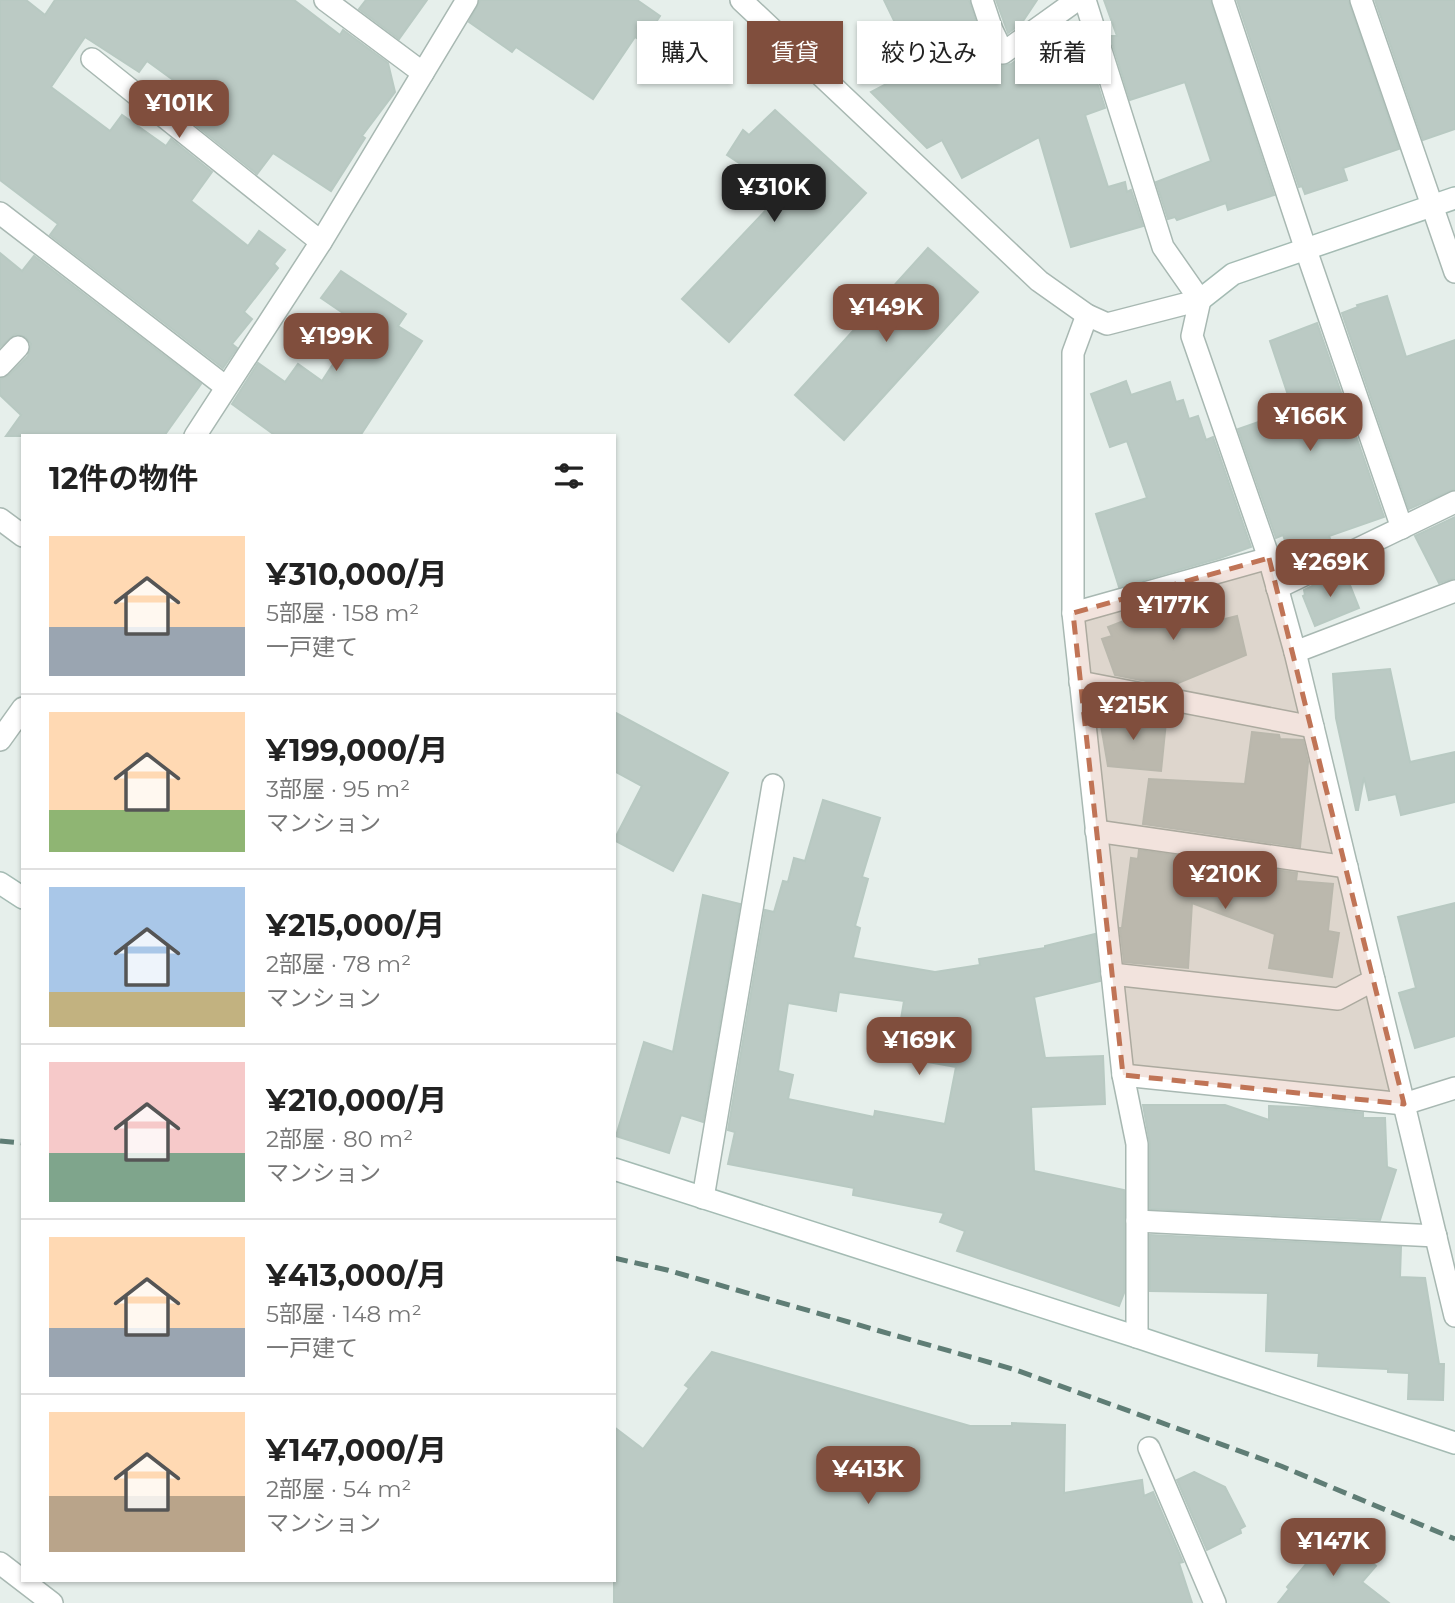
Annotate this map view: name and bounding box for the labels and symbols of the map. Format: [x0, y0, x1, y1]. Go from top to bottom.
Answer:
pin: ¥101K [130, 80, 228, 140]
pin: ¥310K [725, 164, 823, 224]
pin: ¥149K [837, 284, 935, 344]
pin: ¥199K [287, 314, 385, 373]
pin: ¥166K [1261, 393, 1359, 453]
pin: ¥269K [1281, 540, 1379, 599]
pin: ¥177K [1124, 582, 1222, 642]
pin: ¥215K [1084, 682, 1182, 742]
pin: ¥210K [1176, 852, 1274, 911]
pin: ¥169K [870, 1018, 968, 1077]
pin: ¥413K [819, 1446, 917, 1506]
pin: ¥147K [1284, 1518, 1382, 1578]

